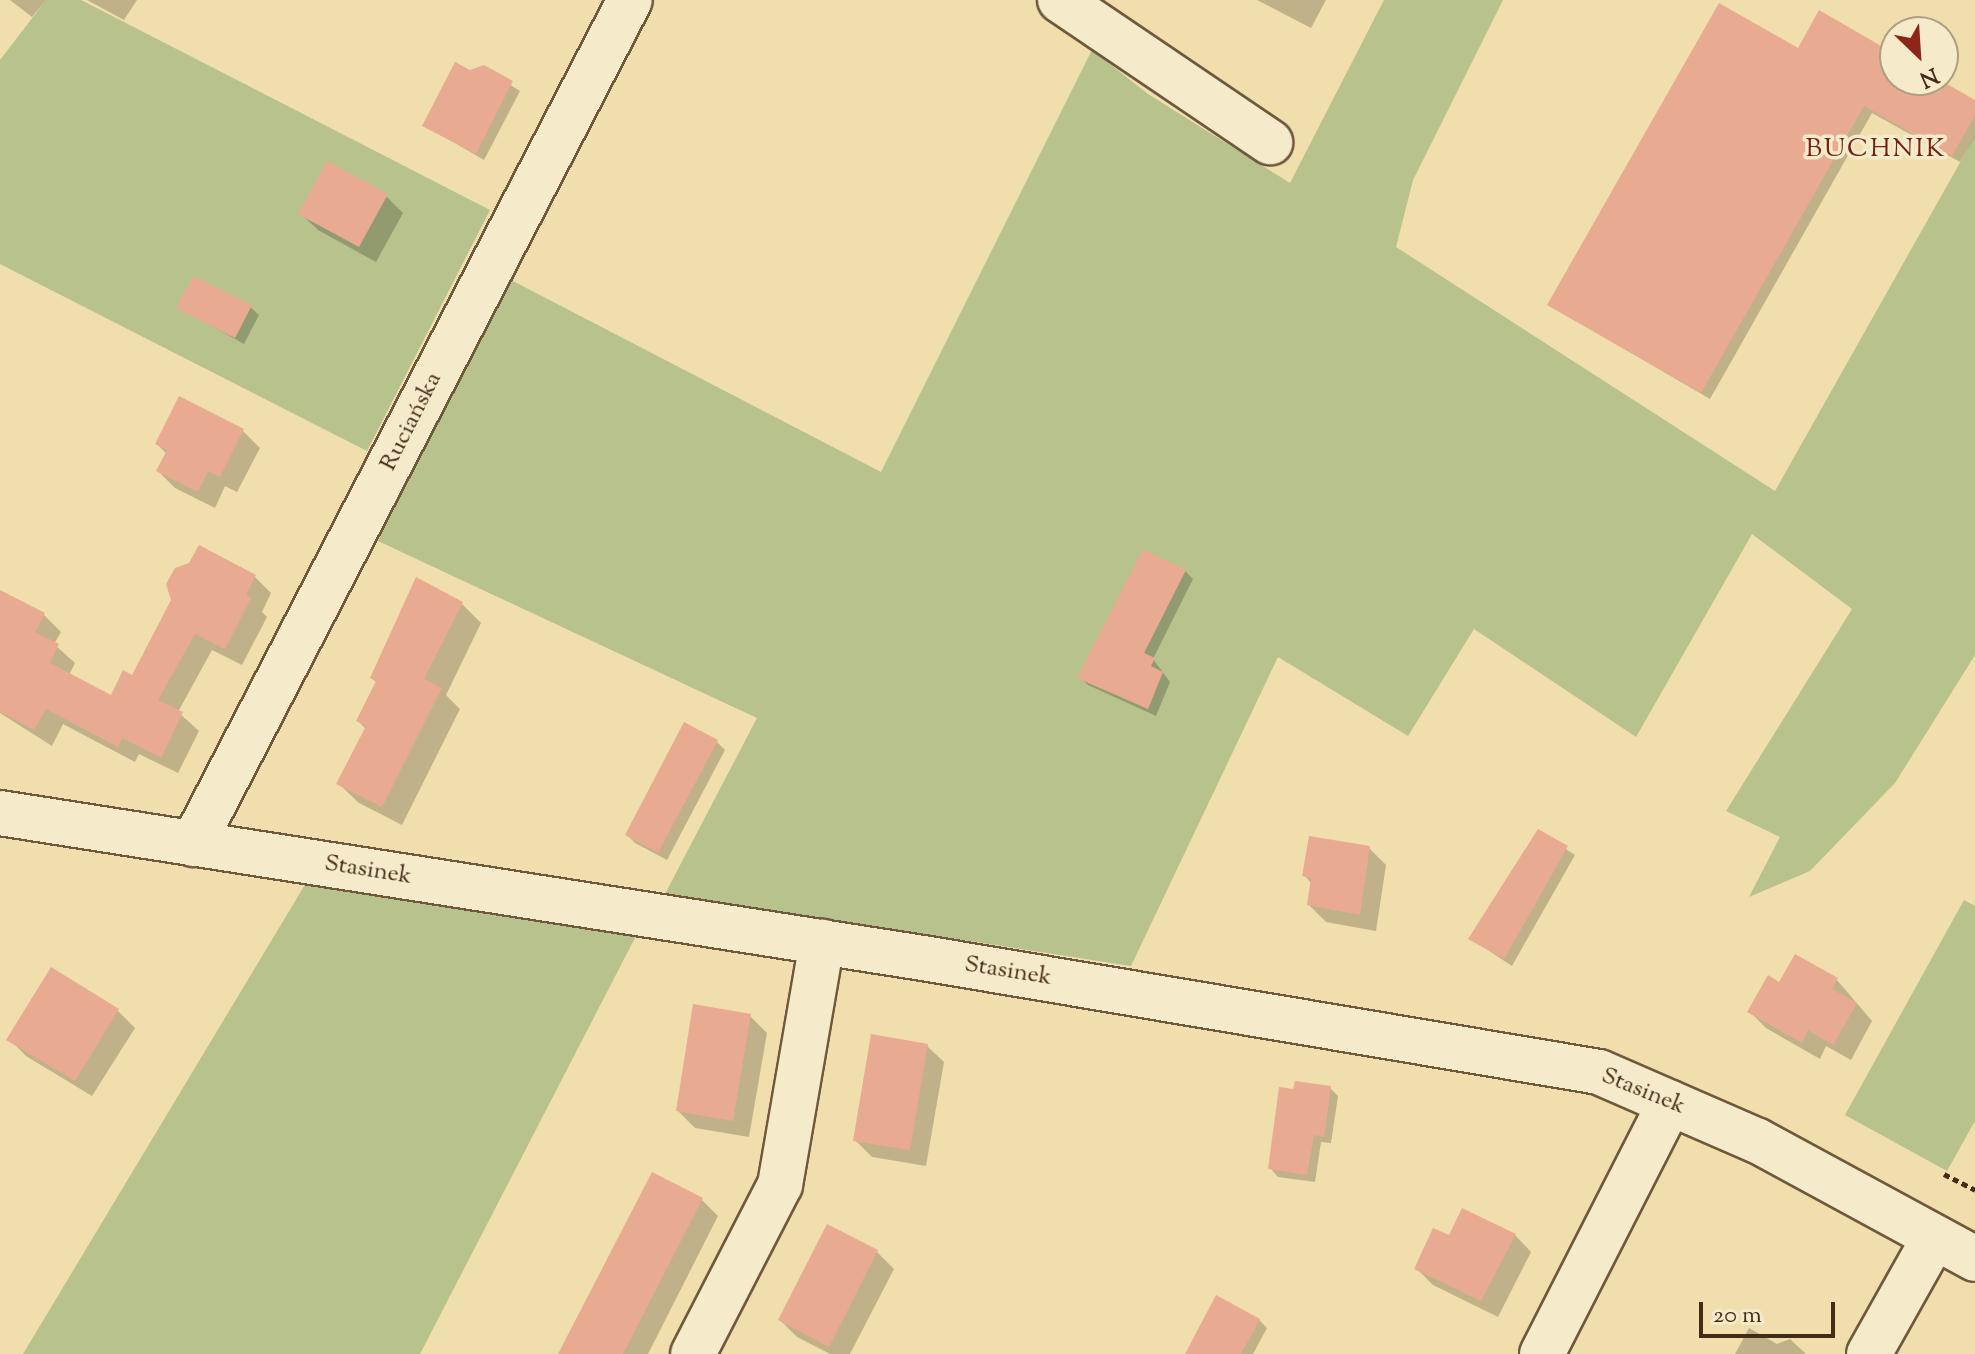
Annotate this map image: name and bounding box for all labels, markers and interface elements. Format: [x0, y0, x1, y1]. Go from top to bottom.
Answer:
north arrow [1879, 16, 1959, 96]
text: N [1914, 58, 1943, 94]
district label: BUCHNIK [1805, 134, 1947, 166]
street label: Ruciańska [375, 368, 449, 476]
street label: Stasinek [322, 850, 414, 892]
street label: Stasinek [962, 951, 1054, 993]
street label: Stasinek [1597, 1062, 1689, 1122]
scale bar [1703, 1286, 1839, 1336]
text: 20 m [1713, 1299, 1762, 1333]

